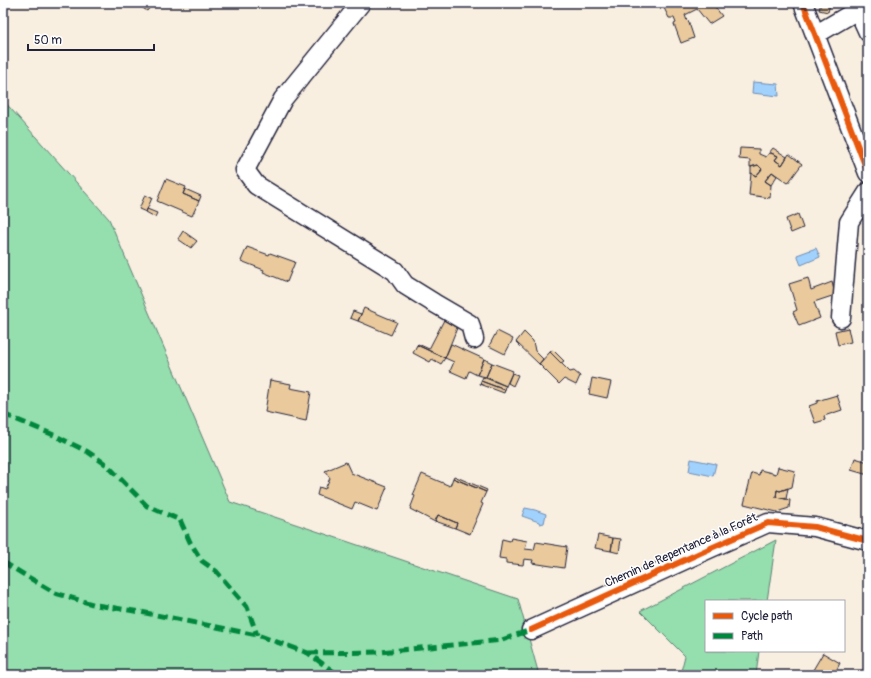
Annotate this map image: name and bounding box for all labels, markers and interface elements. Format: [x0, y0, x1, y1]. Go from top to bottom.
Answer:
scale bar [28, 26, 154, 52]
text: 50 m [34, 33, 62, 48]
street label: Chemin de Repentance à la Forêt [603, 510, 760, 591]
legend [705, 600, 845, 652]
text: Cycle path [741, 609, 793, 624]
text: Path [741, 629, 763, 644]

